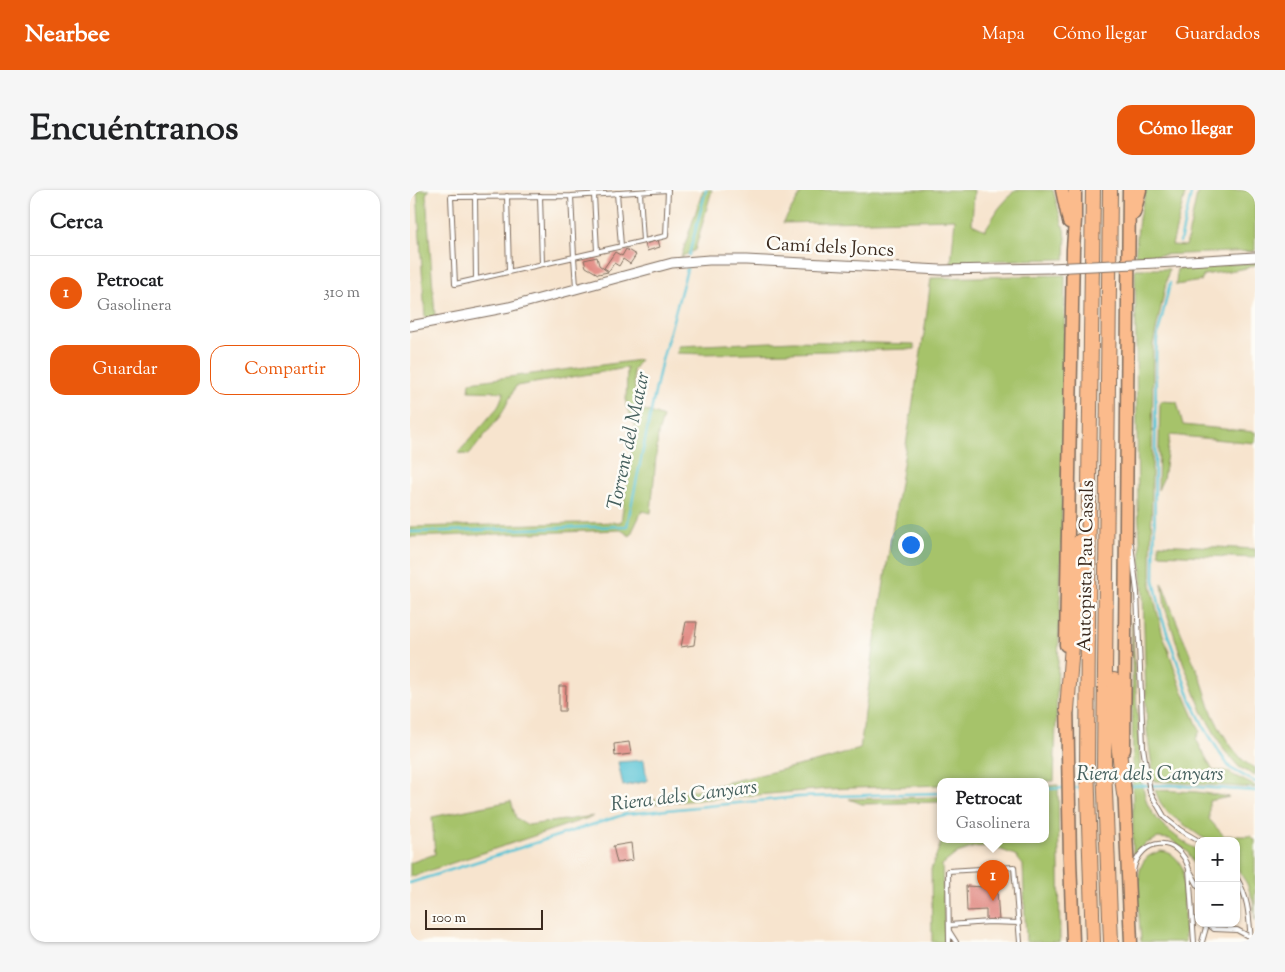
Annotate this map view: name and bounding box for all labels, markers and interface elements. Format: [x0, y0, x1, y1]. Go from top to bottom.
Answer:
text: Nearbee [25, 18, 110, 52]
text: Mapa [982, 22, 1025, 48]
text: Cómo llegar [1053, 22, 1147, 48]
text: Guardados [1175, 22, 1260, 48]
text: Encuéntranos [30, 105, 239, 156]
button: Cómo llegar [1117, 105, 1255, 155]
text: Cerca [50, 208, 103, 238]
street label: Camí dels Joncs [765, 231, 895, 265]
text: Petrocat [97, 268, 163, 295]
text: 1 [63, 282, 69, 305]
text: 310 m [323, 282, 360, 305]
text: Gasolinera [97, 295, 172, 318]
button: Guardar [50, 345, 200, 395]
button: Compartir [210, 345, 360, 395]
water label: Torrent del Matar [601, 369, 659, 513]
street label: Autopista Pau Casals [1072, 480, 1102, 652]
your location [898, 532, 924, 558]
water label: Riera dels Canyars [1077, 761, 1224, 790]
water label: Riera dels Canyars [609, 774, 759, 820]
popup [937, 778, 1049, 843]
text: Petrocat [956, 786, 1022, 813]
text: Gasolinera [956, 813, 1030, 836]
map controls [1195, 837, 1240, 927]
button: + [1195, 837, 1240, 882]
pin: 1 [977, 860, 1009, 901]
button: − [1195, 882, 1240, 927]
scale bar [425, 907, 542, 930]
text: 100 m [432, 909, 466, 929]

